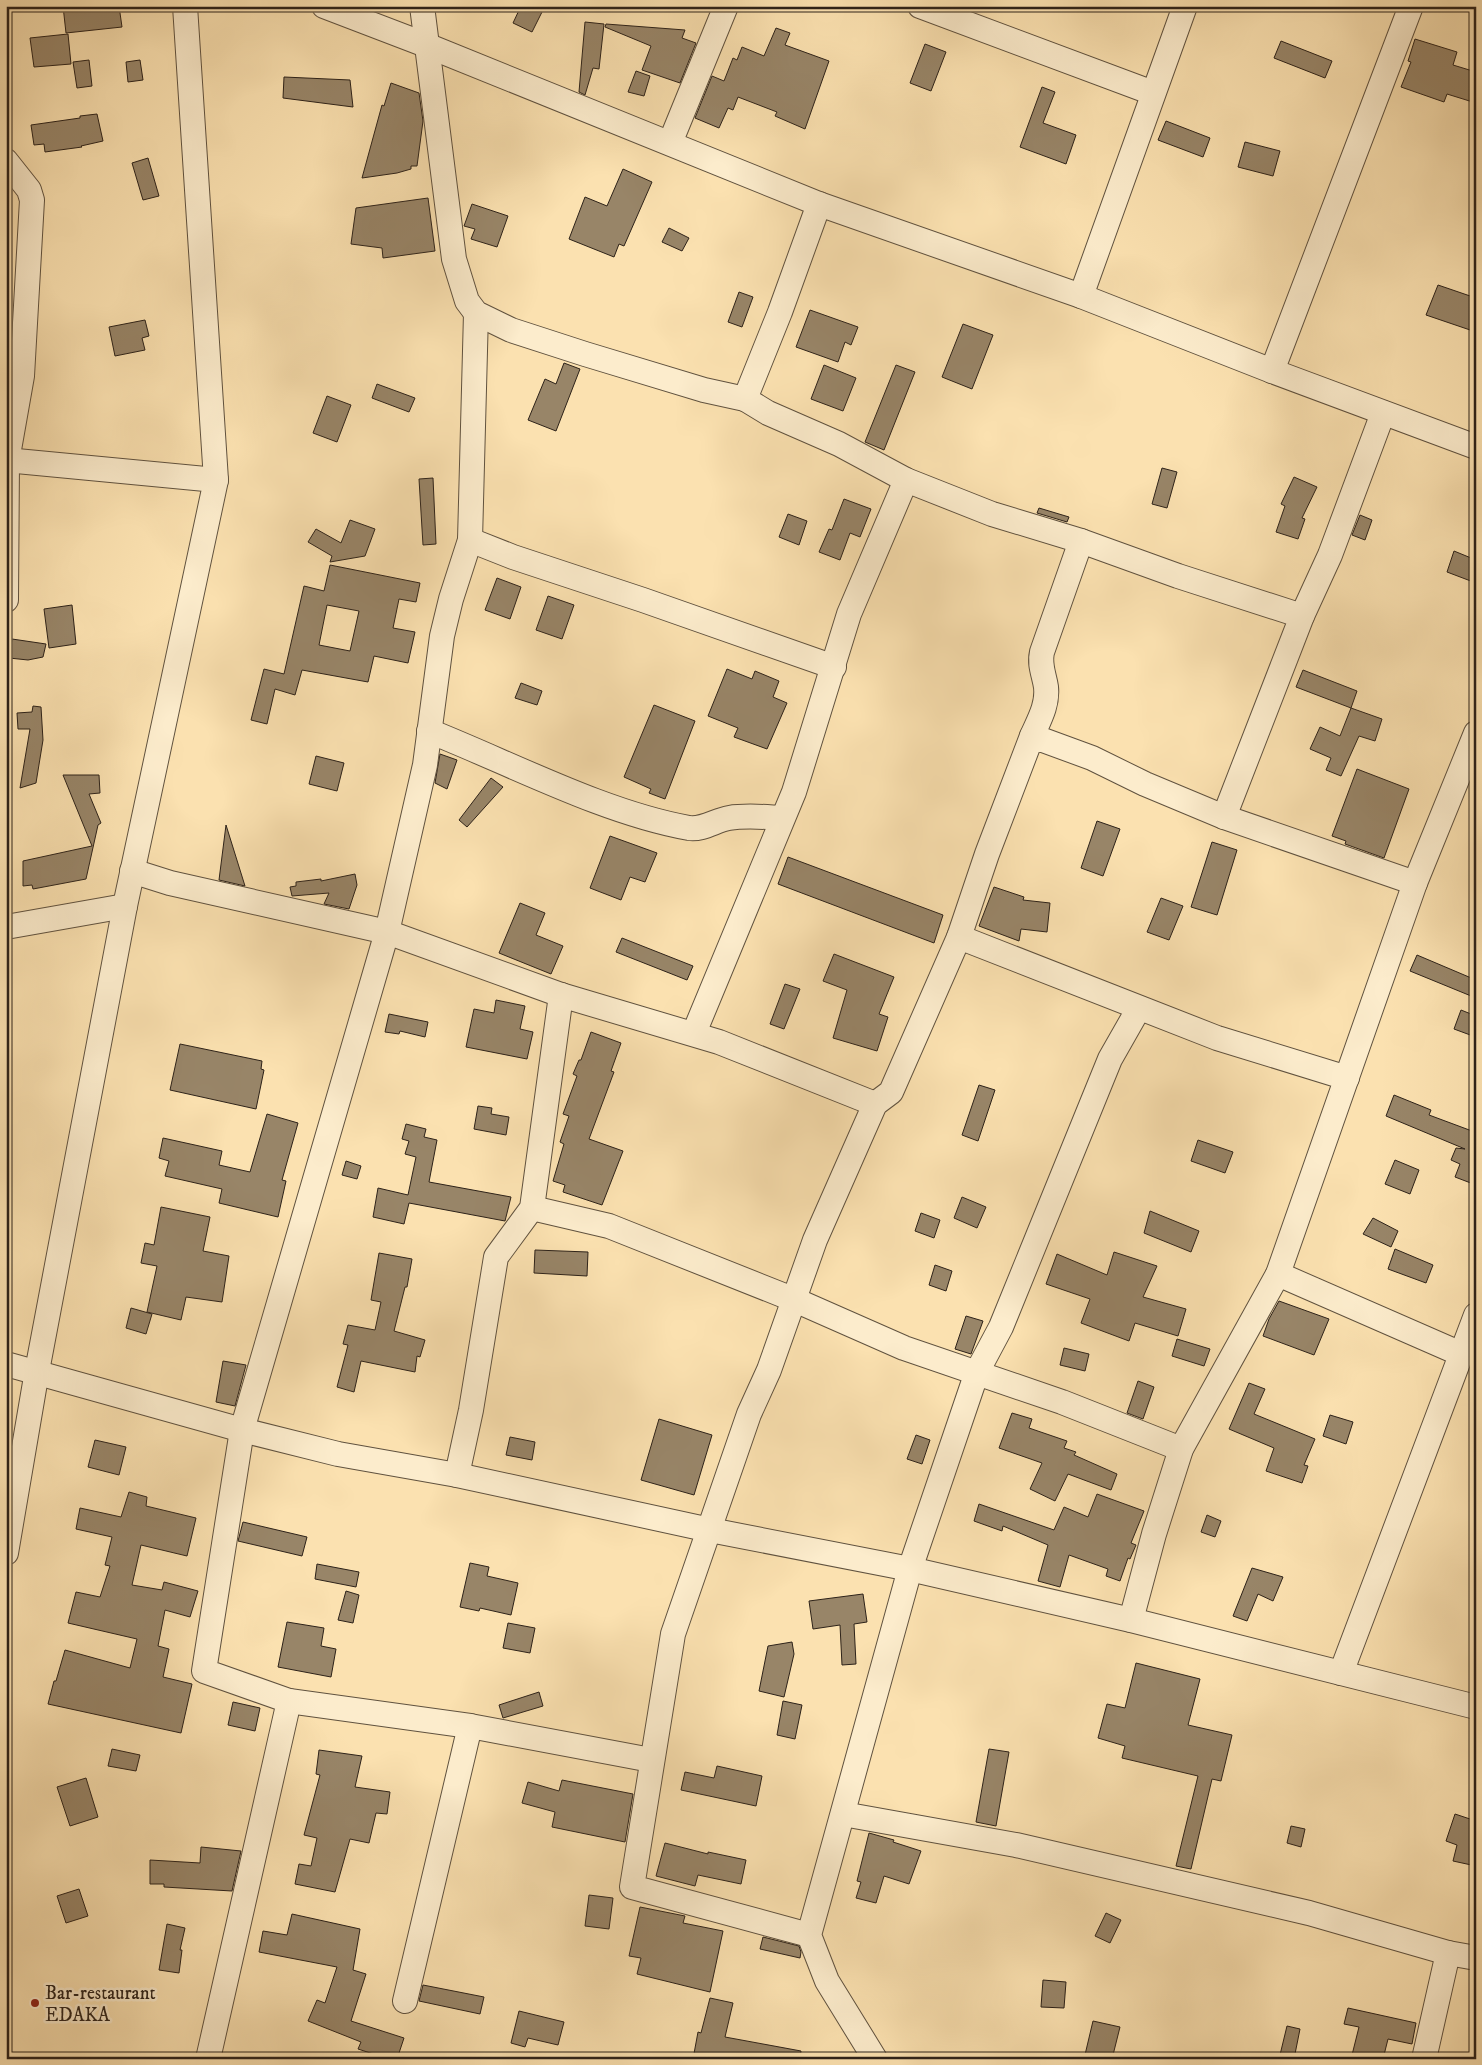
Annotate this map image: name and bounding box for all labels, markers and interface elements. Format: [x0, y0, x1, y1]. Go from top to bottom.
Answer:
place label: Bar-restaurant EDAKA [45, 1982, 156, 2027]
marker: Bar-restaurant EDAKA [29, 1997, 41, 2009]

